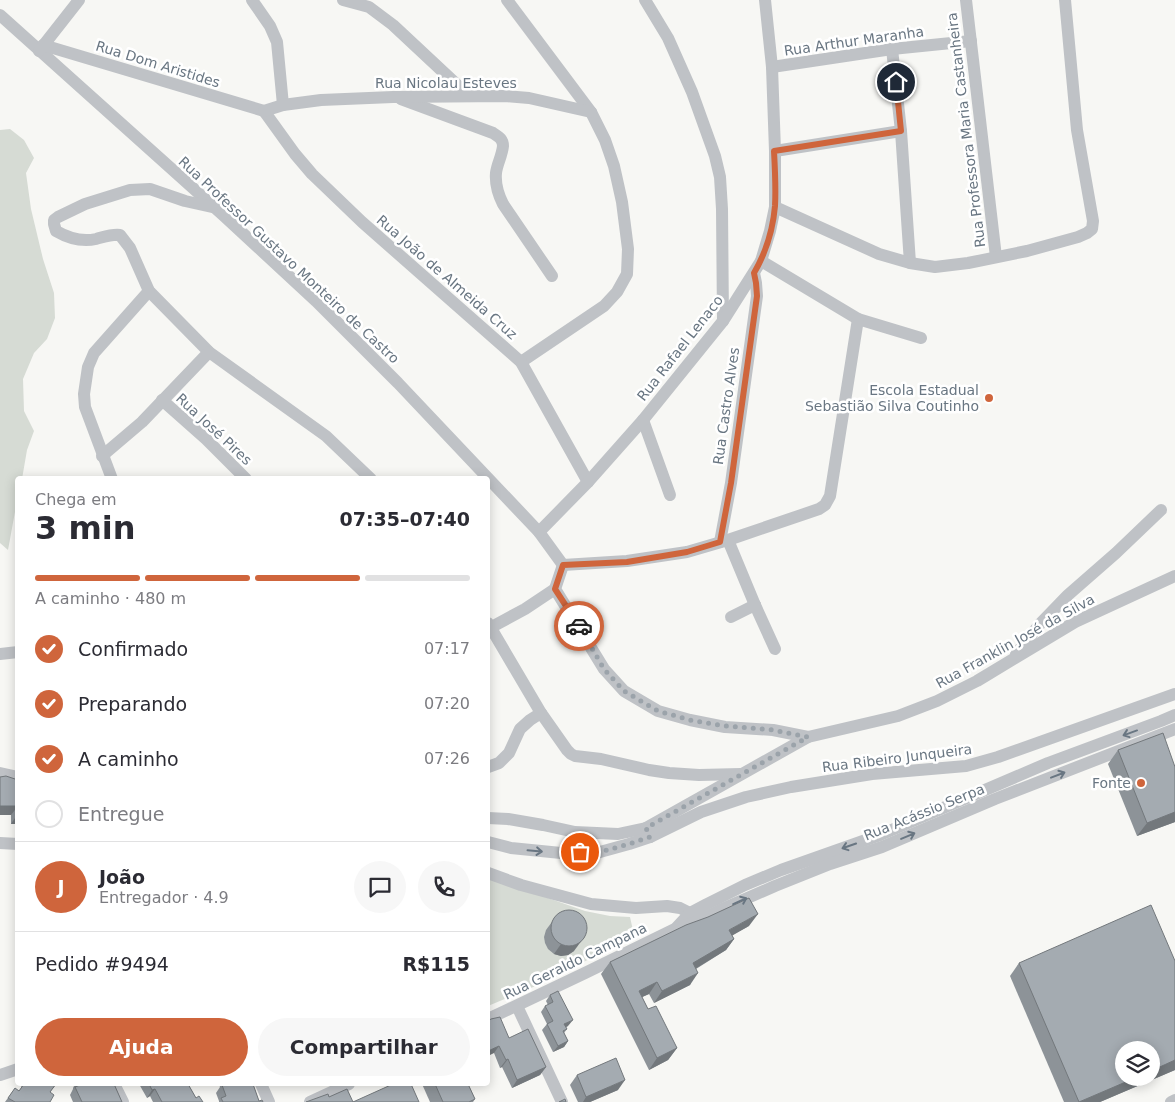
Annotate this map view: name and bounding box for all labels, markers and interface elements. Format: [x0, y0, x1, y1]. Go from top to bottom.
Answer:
street label: Rua Professora Maria Castanheira [944, 12, 988, 248]
street label: Rua Arthur Maranha [783, 23, 925, 59]
street label: Rua Dom Aristides [94, 37, 222, 91]
pin [875, 61, 917, 103]
icon: home [882, 68, 910, 96]
street label: Rua Nicolau Esteves [375, 75, 517, 91]
street label: Rua Professor Gustavo Monteiro de Castro [175, 153, 403, 367]
street label: Rua João de Almeida Cruz [374, 212, 520, 342]
street label: Rua Rafael Lenaco [634, 292, 726, 404]
street label: Rua Castro Alves [710, 346, 742, 466]
place label: Escola Estadual Sebastião Silva Coutinho [805, 382, 979, 414]
street label: Rua José Pires [173, 390, 255, 468]
marker: Escola Estadual Sebastião Silva Coutinho [983, 392, 995, 404]
text: Chega em [35, 490, 117, 509]
text: 07:35–07:40 [340, 508, 470, 530]
text: 3 min [35, 509, 136, 547]
text: A caminho · 480 m [35, 589, 186, 608]
street label: Rua Franklin José da Silva [933, 591, 1097, 691]
courier [554, 601, 604, 651]
icon: car [565, 612, 593, 640]
icon: check [35, 635, 63, 663]
text: Confirmado [78, 638, 188, 660]
text: 07:17 [424, 639, 470, 658]
icon: check [35, 690, 63, 718]
text: Preparando [78, 693, 187, 715]
text: 07:20 [424, 694, 470, 713]
one-way arrow [1122, 729, 1138, 738]
street label: Rua Ribeiro Junqueira [821, 741, 973, 775]
icon: check [35, 745, 63, 773]
text: A caminho [78, 748, 179, 770]
text: 07:26 [424, 749, 470, 768]
one-way arrow [1050, 770, 1065, 779]
place label: Fonte [1092, 775, 1131, 791]
marker: Fonte [1135, 777, 1147, 789]
street label: Rua Acássio Serpa [861, 780, 987, 844]
text: Entregue [78, 803, 164, 825]
pin [559, 831, 601, 873]
one-way arrow [900, 831, 915, 840]
icon: bag [566, 838, 594, 866]
one-way arrow [841, 841, 857, 851]
one-way arrow [527, 846, 543, 855]
button: chat [354, 861, 406, 913]
button: phone [418, 861, 470, 913]
text: João [99, 866, 145, 888]
text: J [57, 876, 65, 898]
text: Entregador · 4.9 [99, 888, 229, 907]
one-way arrow [732, 896, 747, 906]
street label: Rua Geraldo Campana [501, 919, 649, 1003]
text: Pedido #9494 [35, 953, 169, 975]
text: R$115 [402, 953, 470, 975]
button: Ajuda [35, 1018, 248, 1076]
button: Compartilhar [258, 1018, 470, 1076]
map controls [1115, 1041, 1160, 1086]
button: layers [1115, 1041, 1160, 1086]

